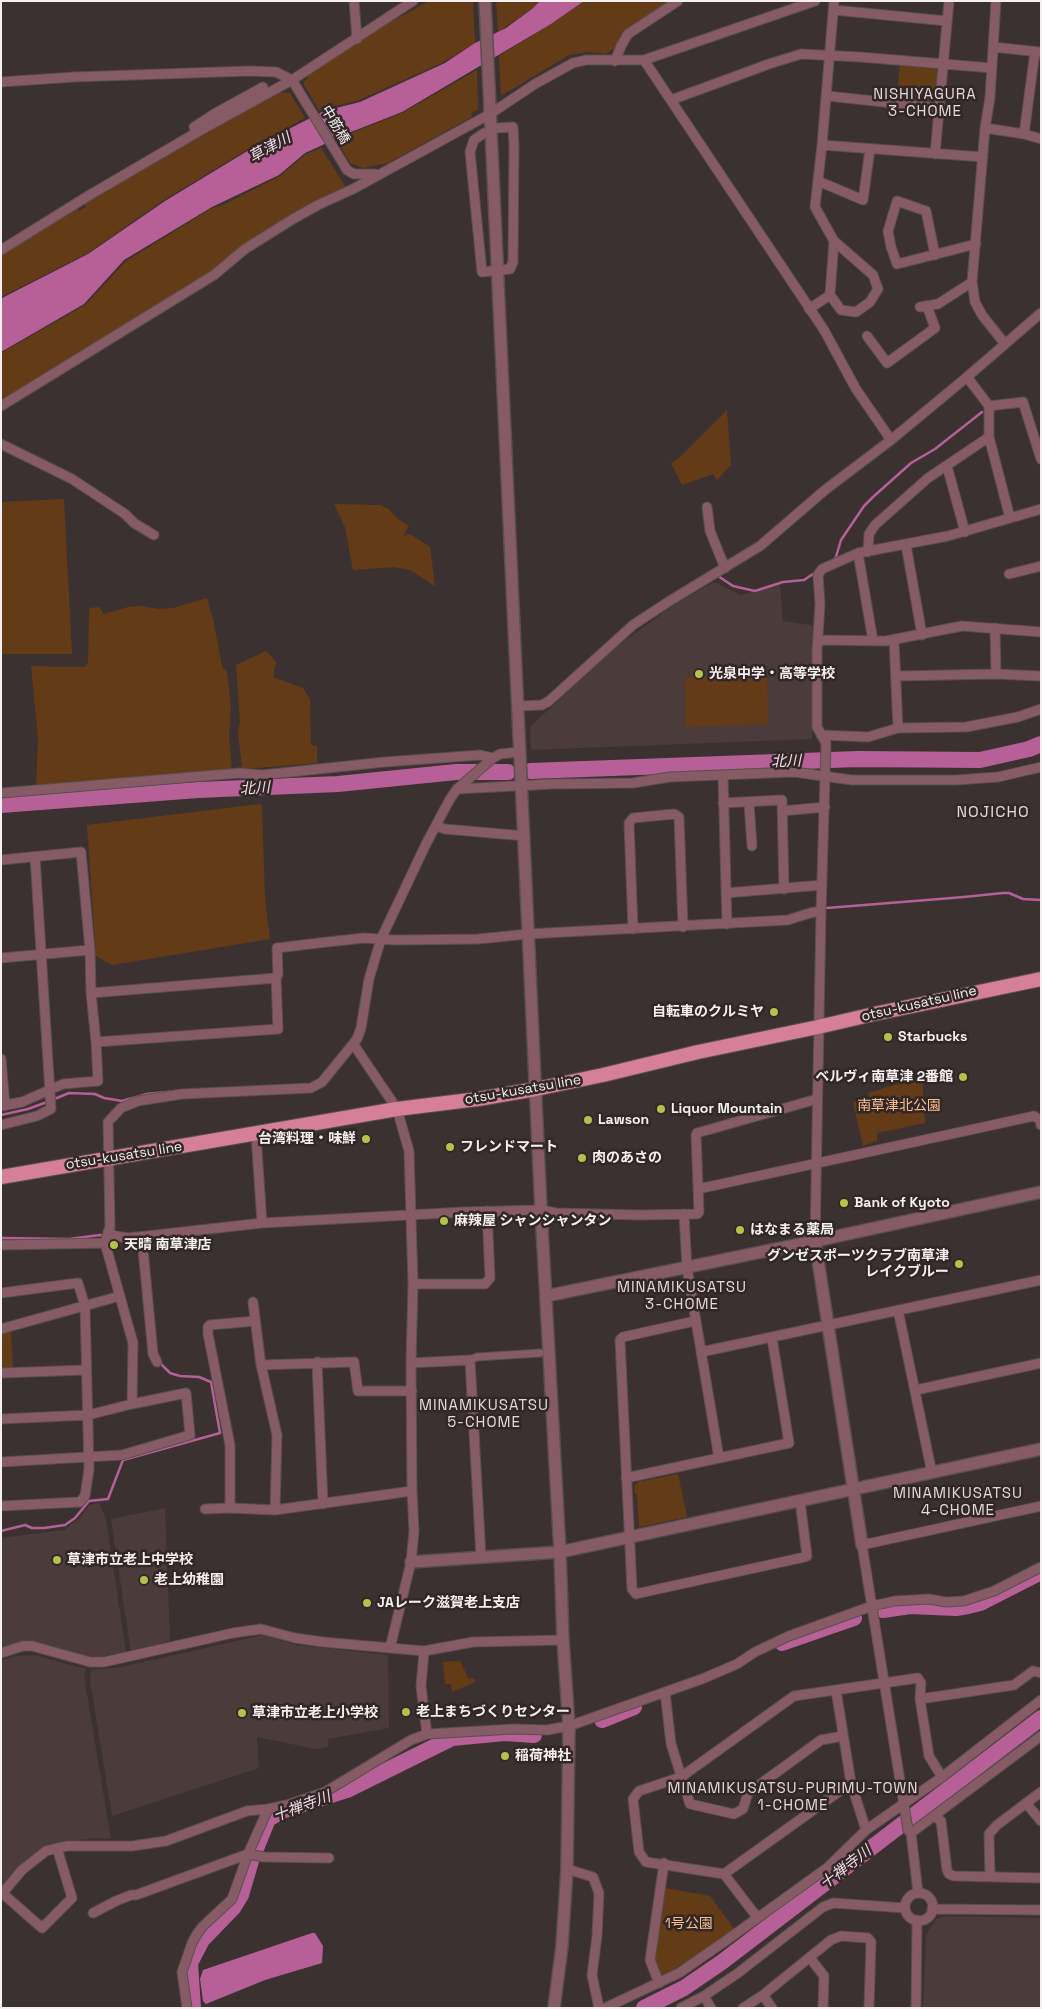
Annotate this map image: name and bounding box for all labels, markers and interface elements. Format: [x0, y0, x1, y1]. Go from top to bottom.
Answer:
district label: NISHIYAGURA 3-CHOME [872, 86, 978, 121]
street label: 中筋橋 [317, 103, 353, 147]
water label: 草津川 [246, 129, 294, 167]
place label: 光泉中学・高等学校 [709, 666, 835, 682]
marker: 光泉中学・高等学校 [693, 668, 705, 680]
water label: 北川 [771, 752, 801, 772]
water label: 北川 [239, 779, 271, 799]
district label: NOJICHO [956, 803, 1030, 823]
street label: otsu-kusatsu line [860, 983, 978, 1025]
place label: 自転車のクルミヤ [652, 1004, 764, 1020]
marker: 自転車のクルミヤ [768, 1006, 780, 1018]
place label: Starbucks [898, 1029, 967, 1045]
marker: Starbucks [882, 1031, 894, 1043]
place label: ベルヴィ南草津 2番館 [815, 1069, 953, 1085]
street label: otsu-kusatsu line [463, 1071, 583, 1109]
marker: ベルヴィ南草津 2番館 [957, 1071, 969, 1083]
park label: 南草津北公園 [857, 1098, 941, 1114]
place label: Liquor Mountain [671, 1101, 782, 1117]
marker: Liquor Mountain [655, 1103, 667, 1115]
place label: Lawson [598, 1112, 649, 1128]
marker: Lawson [582, 1114, 594, 1126]
place label: 台湾料理・味鮮 [258, 1131, 356, 1147]
marker: 台湾料理・味鮮 [360, 1133, 372, 1145]
street label: otsu-kusatsu line [64, 1138, 184, 1174]
place label: フレンドマート [460, 1139, 558, 1155]
marker: フレンドマート [444, 1141, 456, 1153]
place label: 肉のあさの [592, 1150, 662, 1166]
marker: 肉のあさの [576, 1152, 588, 1164]
place label: Bank of Kyoto [854, 1195, 950, 1211]
marker: Bank of Kyoto [838, 1197, 850, 1209]
place label: 麻辣屋 シャンシャンタン [454, 1213, 612, 1229]
marker: 麻辣屋 シャンシャンタン [438, 1215, 450, 1227]
place label: はなまる薬局 [750, 1222, 834, 1238]
marker: はなまる薬局 [734, 1224, 746, 1236]
place label: 天晴 南草津店 [124, 1237, 212, 1253]
marker: 天晴 南草津店 [108, 1239, 120, 1251]
place label: グンゼスポーツクラブ南草津 レイクブルー [767, 1248, 949, 1280]
marker: グンゼスポーツクラブ南草津 レイクブルー [953, 1258, 965, 1270]
district label: MINAMIKUSATSU 3-CHOME [615, 1279, 749, 1314]
district label: MINAMIKUSATSU 5-CHOME [417, 1397, 551, 1432]
district label: MINAMIKUSATSU 4-CHOME [891, 1485, 1025, 1520]
place label: 草津市立老上中学校 [67, 1552, 193, 1568]
marker: 草津市立老上中学校 [51, 1554, 63, 1566]
place label: 老上幼稚園 [154, 1572, 224, 1588]
marker: 老上幼稚園 [138, 1574, 150, 1586]
place label: JAレーク滋賀老上支店 [377, 1595, 520, 1611]
marker: JAレーク滋賀老上支店 [361, 1597, 373, 1609]
place label: 老上まちづくりセンター [416, 1704, 570, 1720]
place label: 草津市立老上小学校 [252, 1705, 378, 1721]
marker: 老上まちづくりセンター [400, 1706, 412, 1718]
marker: 草津市立老上小学校 [236, 1707, 248, 1719]
place label: 稲荷神社 [515, 1748, 571, 1764]
marker: 稲荷神社 [499, 1750, 511, 1762]
district label: MINAMIKUSATSU-PURIMU-TOWN 1-CHOME [664, 1780, 922, 1815]
water label: 十禅寺川 [271, 1788, 333, 1826]
water label: 十禅寺川 [817, 1842, 875, 1894]
park label: 1号公園 [665, 1916, 713, 1932]

